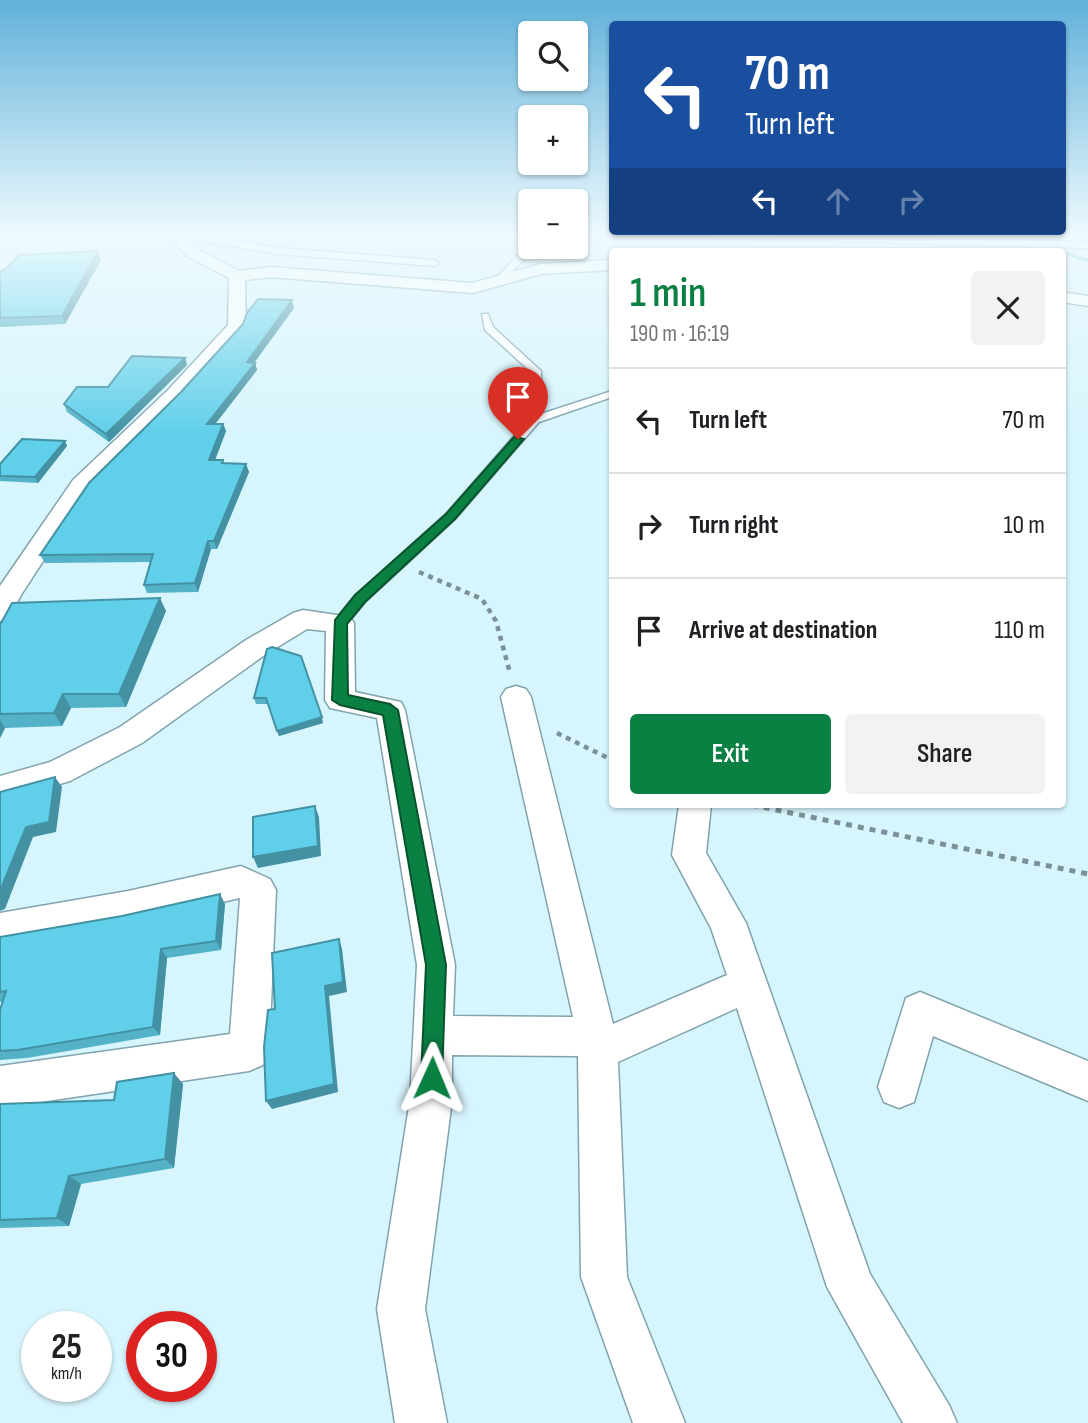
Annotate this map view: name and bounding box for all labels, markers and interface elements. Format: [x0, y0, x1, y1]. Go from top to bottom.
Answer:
map controls [518, 21, 588, 259]
button: search [518, 21, 588, 91]
text: 70 m [745, 45, 830, 104]
icon: left [630, 49, 721, 140]
button: + [518, 105, 588, 175]
text: Turn left [745, 105, 835, 144]
icon: left [746, 182, 784, 220]
icon: ahead [819, 182, 857, 220]
icon: right [892, 182, 930, 220]
button: − [518, 189, 588, 259]
text: 1 min [630, 268, 706, 319]
button: close [971, 271, 1045, 345]
text: 190 m · 16:19 [630, 320, 730, 348]
pin [488, 367, 548, 439]
icon: arrive [499, 378, 537, 416]
icon: left [630, 402, 668, 440]
text: Turn left [689, 405, 767, 436]
text: 70 m [1002, 405, 1045, 436]
icon: right [630, 507, 668, 545]
text: Turn right [689, 510, 778, 541]
text: 10 m [1003, 510, 1045, 541]
icon: arrive [630, 612, 668, 650]
text: Arrive at destination [689, 615, 877, 646]
text: 110 m [994, 615, 1045, 646]
button: Exit [630, 714, 831, 794]
button: Share [845, 714, 1045, 794]
position arrow [395, 1041, 469, 1115]
speed limit sign: 30 [126, 1311, 217, 1402]
text: 25 [51, 1326, 82, 1369]
text: km/h [51, 1363, 82, 1384]

